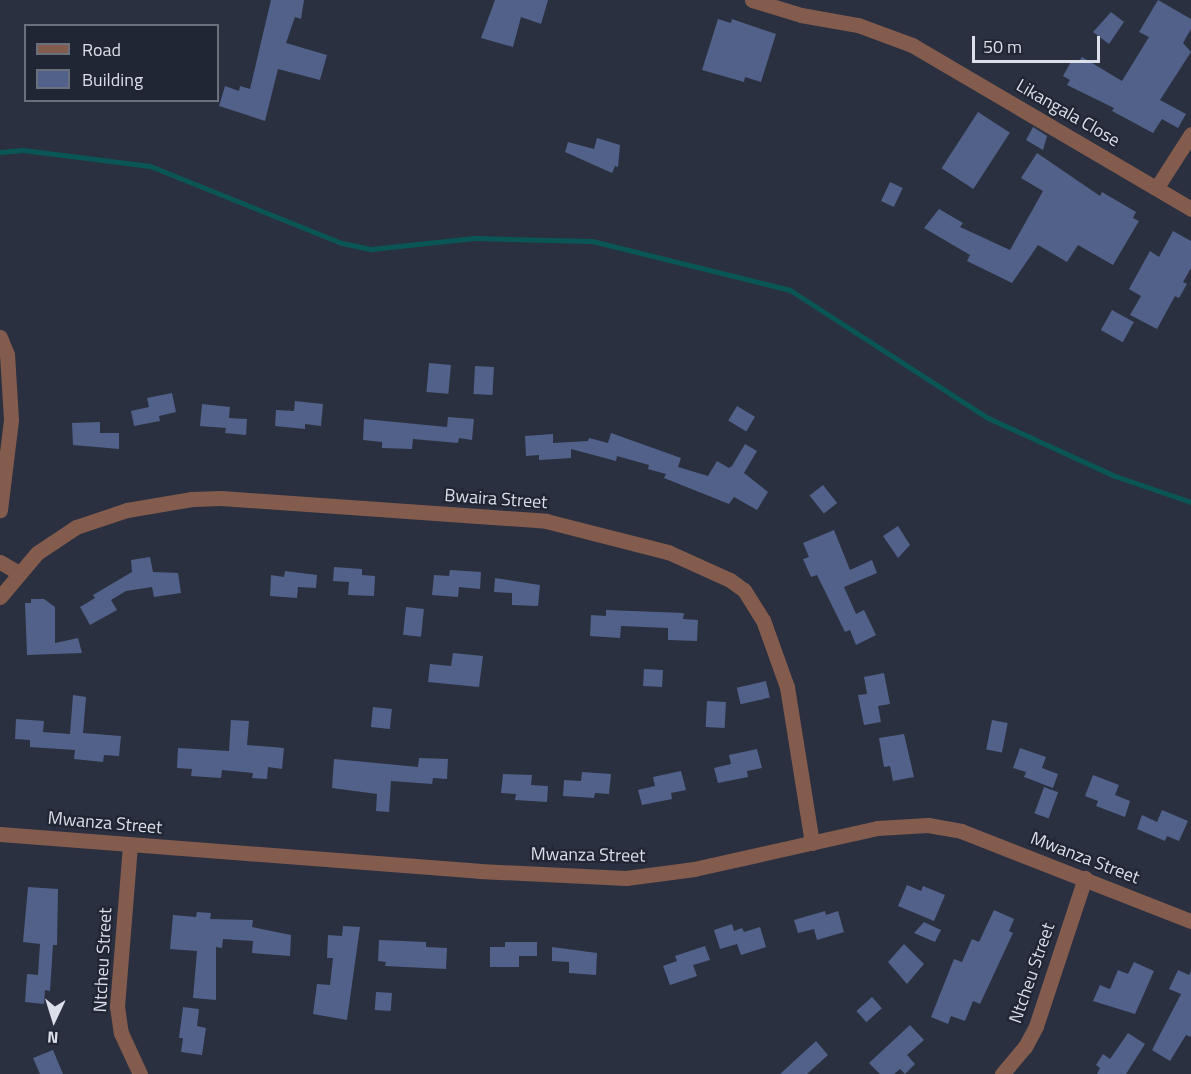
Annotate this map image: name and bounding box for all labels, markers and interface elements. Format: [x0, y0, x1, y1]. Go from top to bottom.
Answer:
legend [24, 24, 219, 102]
scale bar [975, 24, 1102, 62]
text: 50 m [983, 33, 1022, 60]
text: Road [82, 36, 121, 63]
text: Building [82, 66, 143, 93]
street label: Likangala Close [1012, 75, 1124, 151]
street label: Bwaira Street [444, 485, 548, 513]
street label: Mwanza Street [47, 807, 163, 839]
street label: Mwanza Street [1027, 827, 1143, 889]
street label: Mwanza Street [530, 843, 646, 867]
street label: Ntcheu Street [89, 907, 117, 1013]
street label: Ntcheu Street [1005, 920, 1059, 1026]
north arrow [24, 990, 84, 1050]
text: N [46, 1026, 59, 1050]

